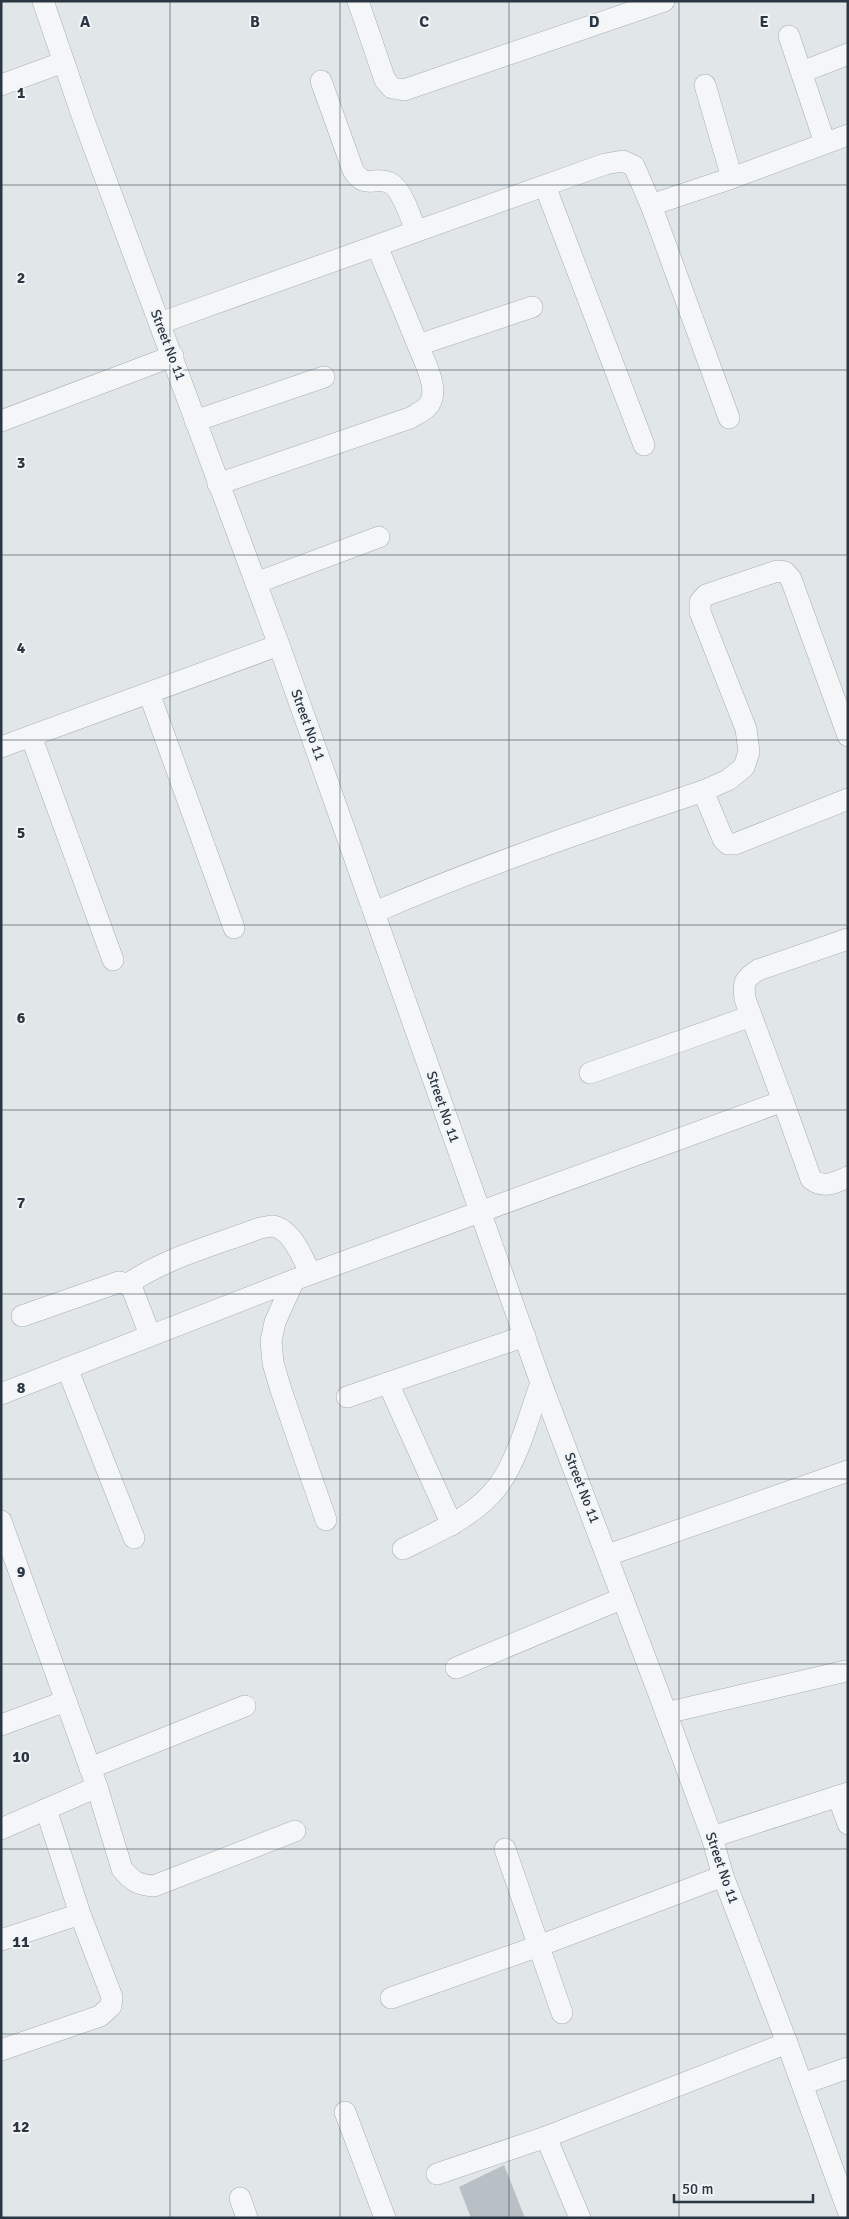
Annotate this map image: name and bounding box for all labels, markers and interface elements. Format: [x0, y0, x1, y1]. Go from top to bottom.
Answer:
text: A [80, 12, 91, 32]
text: B [250, 12, 260, 32]
text: C [419, 12, 429, 32]
text: D [589, 12, 600, 32]
text: E [759, 12, 769, 32]
text: 1 [17, 83, 26, 103]
text: 2 [17, 268, 25, 288]
street label: Street No 11 [147, 307, 189, 383]
text: 3 [17, 453, 25, 473]
text: 4 [17, 638, 26, 658]
street label: Street No 11 [287, 687, 329, 763]
text: 5 [17, 823, 25, 843]
text: 6 [17, 1008, 26, 1028]
street label: Street No 11 [423, 1069, 463, 1145]
text: 7 [17, 1193, 26, 1213]
text: 8 [17, 1378, 26, 1398]
street label: Street No 11 [561, 1450, 603, 1526]
text: 9 [17, 1562, 26, 1582]
text: 10 [12, 1747, 30, 1767]
street label: Street No 11 [702, 1830, 742, 1906]
text: 11 [12, 1932, 30, 1952]
text: 12 [12, 2117, 30, 2137]
scale bar [674, 2172, 813, 2204]
text: 50 m [682, 2180, 713, 2198]

